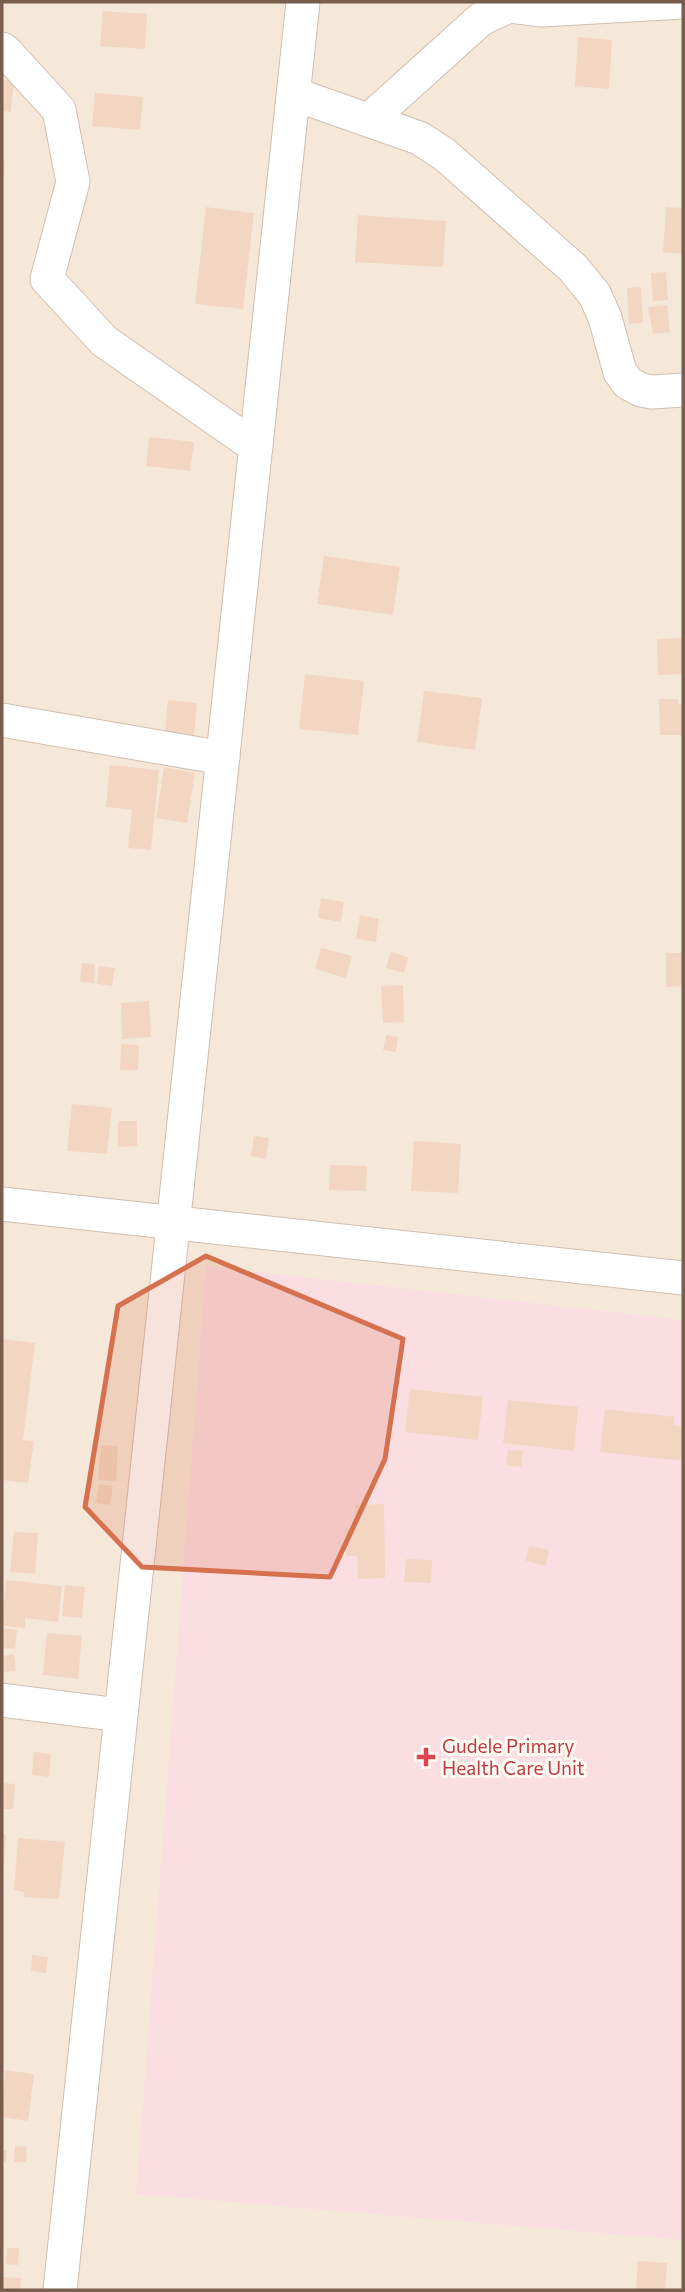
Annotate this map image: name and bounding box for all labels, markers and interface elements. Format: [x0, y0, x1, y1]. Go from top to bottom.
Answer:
place label: Gudele Primary Health Care Unit [442, 1734, 585, 1779]
marker: Gudele Primary Health Care Unit [416, 1747, 436, 1767]

